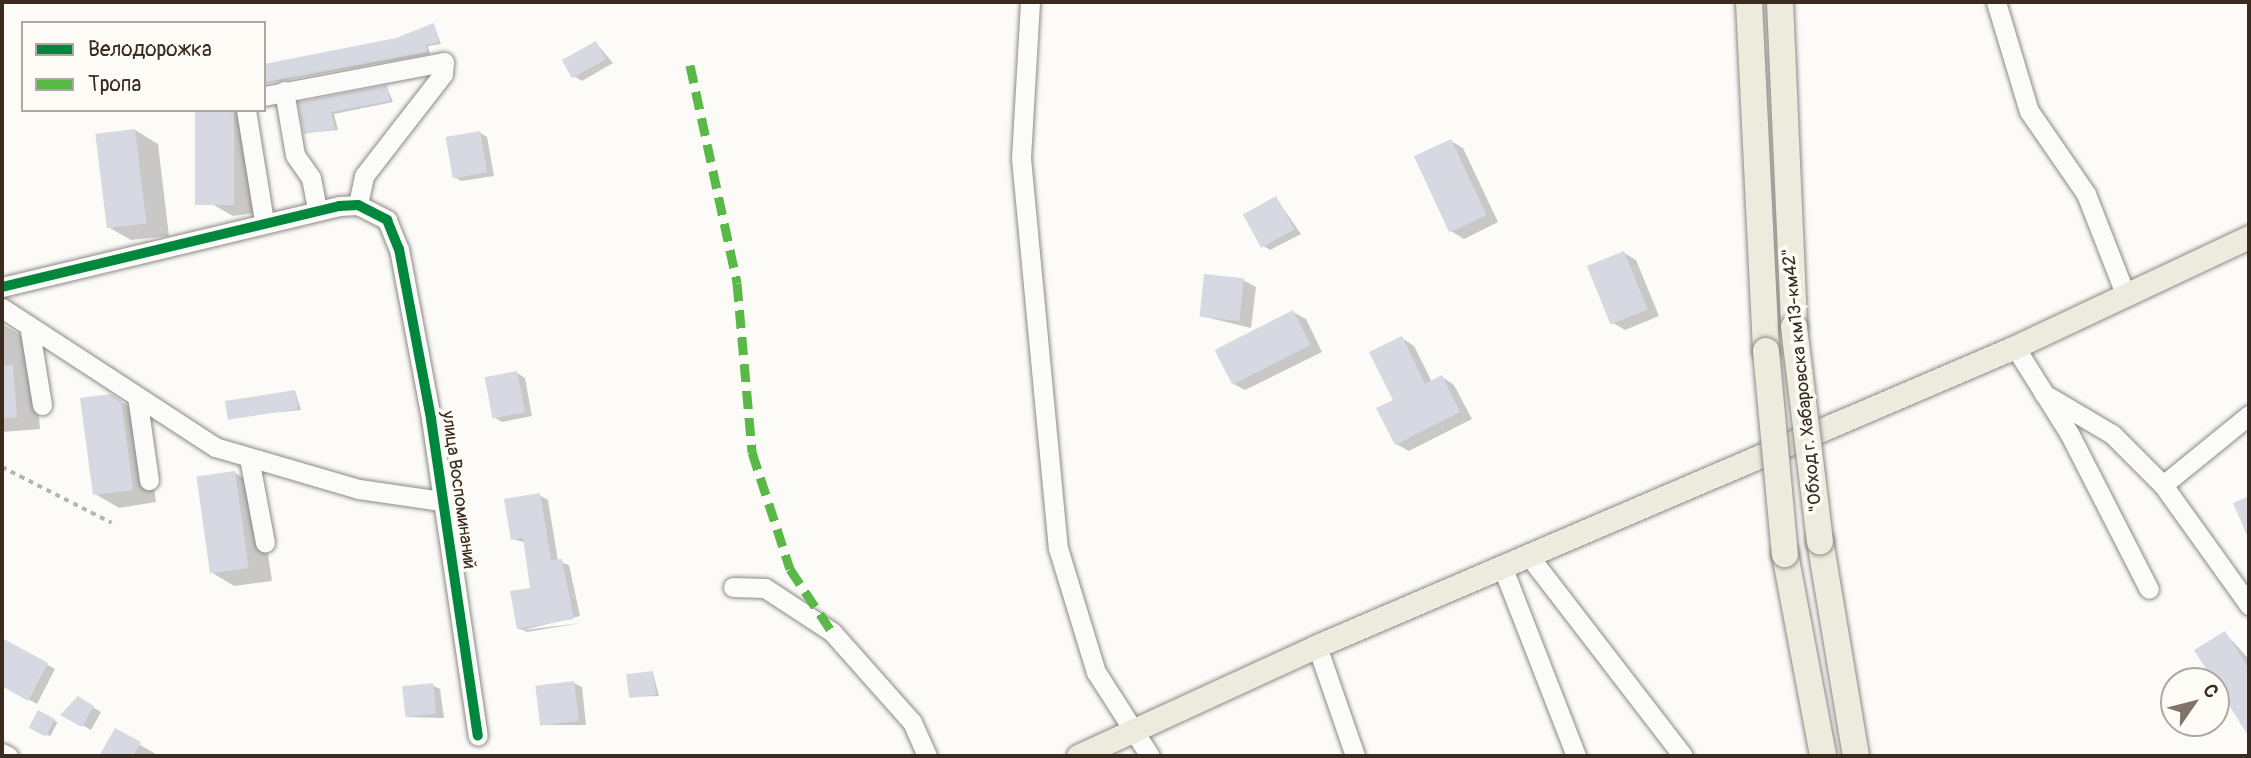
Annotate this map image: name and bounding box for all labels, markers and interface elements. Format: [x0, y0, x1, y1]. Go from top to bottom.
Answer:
legend [21, 21, 266, 112]
text: Велодорожка [88, 36, 212, 63]
text: Тропа [88, 71, 141, 98]
street label: "Обход г. Хабаровска км13-км42" [1778, 247, 1828, 513]
street label: улица Воспоминаний [436, 410, 480, 570]
north arrow [2160, 667, 2230, 737]
text: С [2197, 679, 2224, 703]

